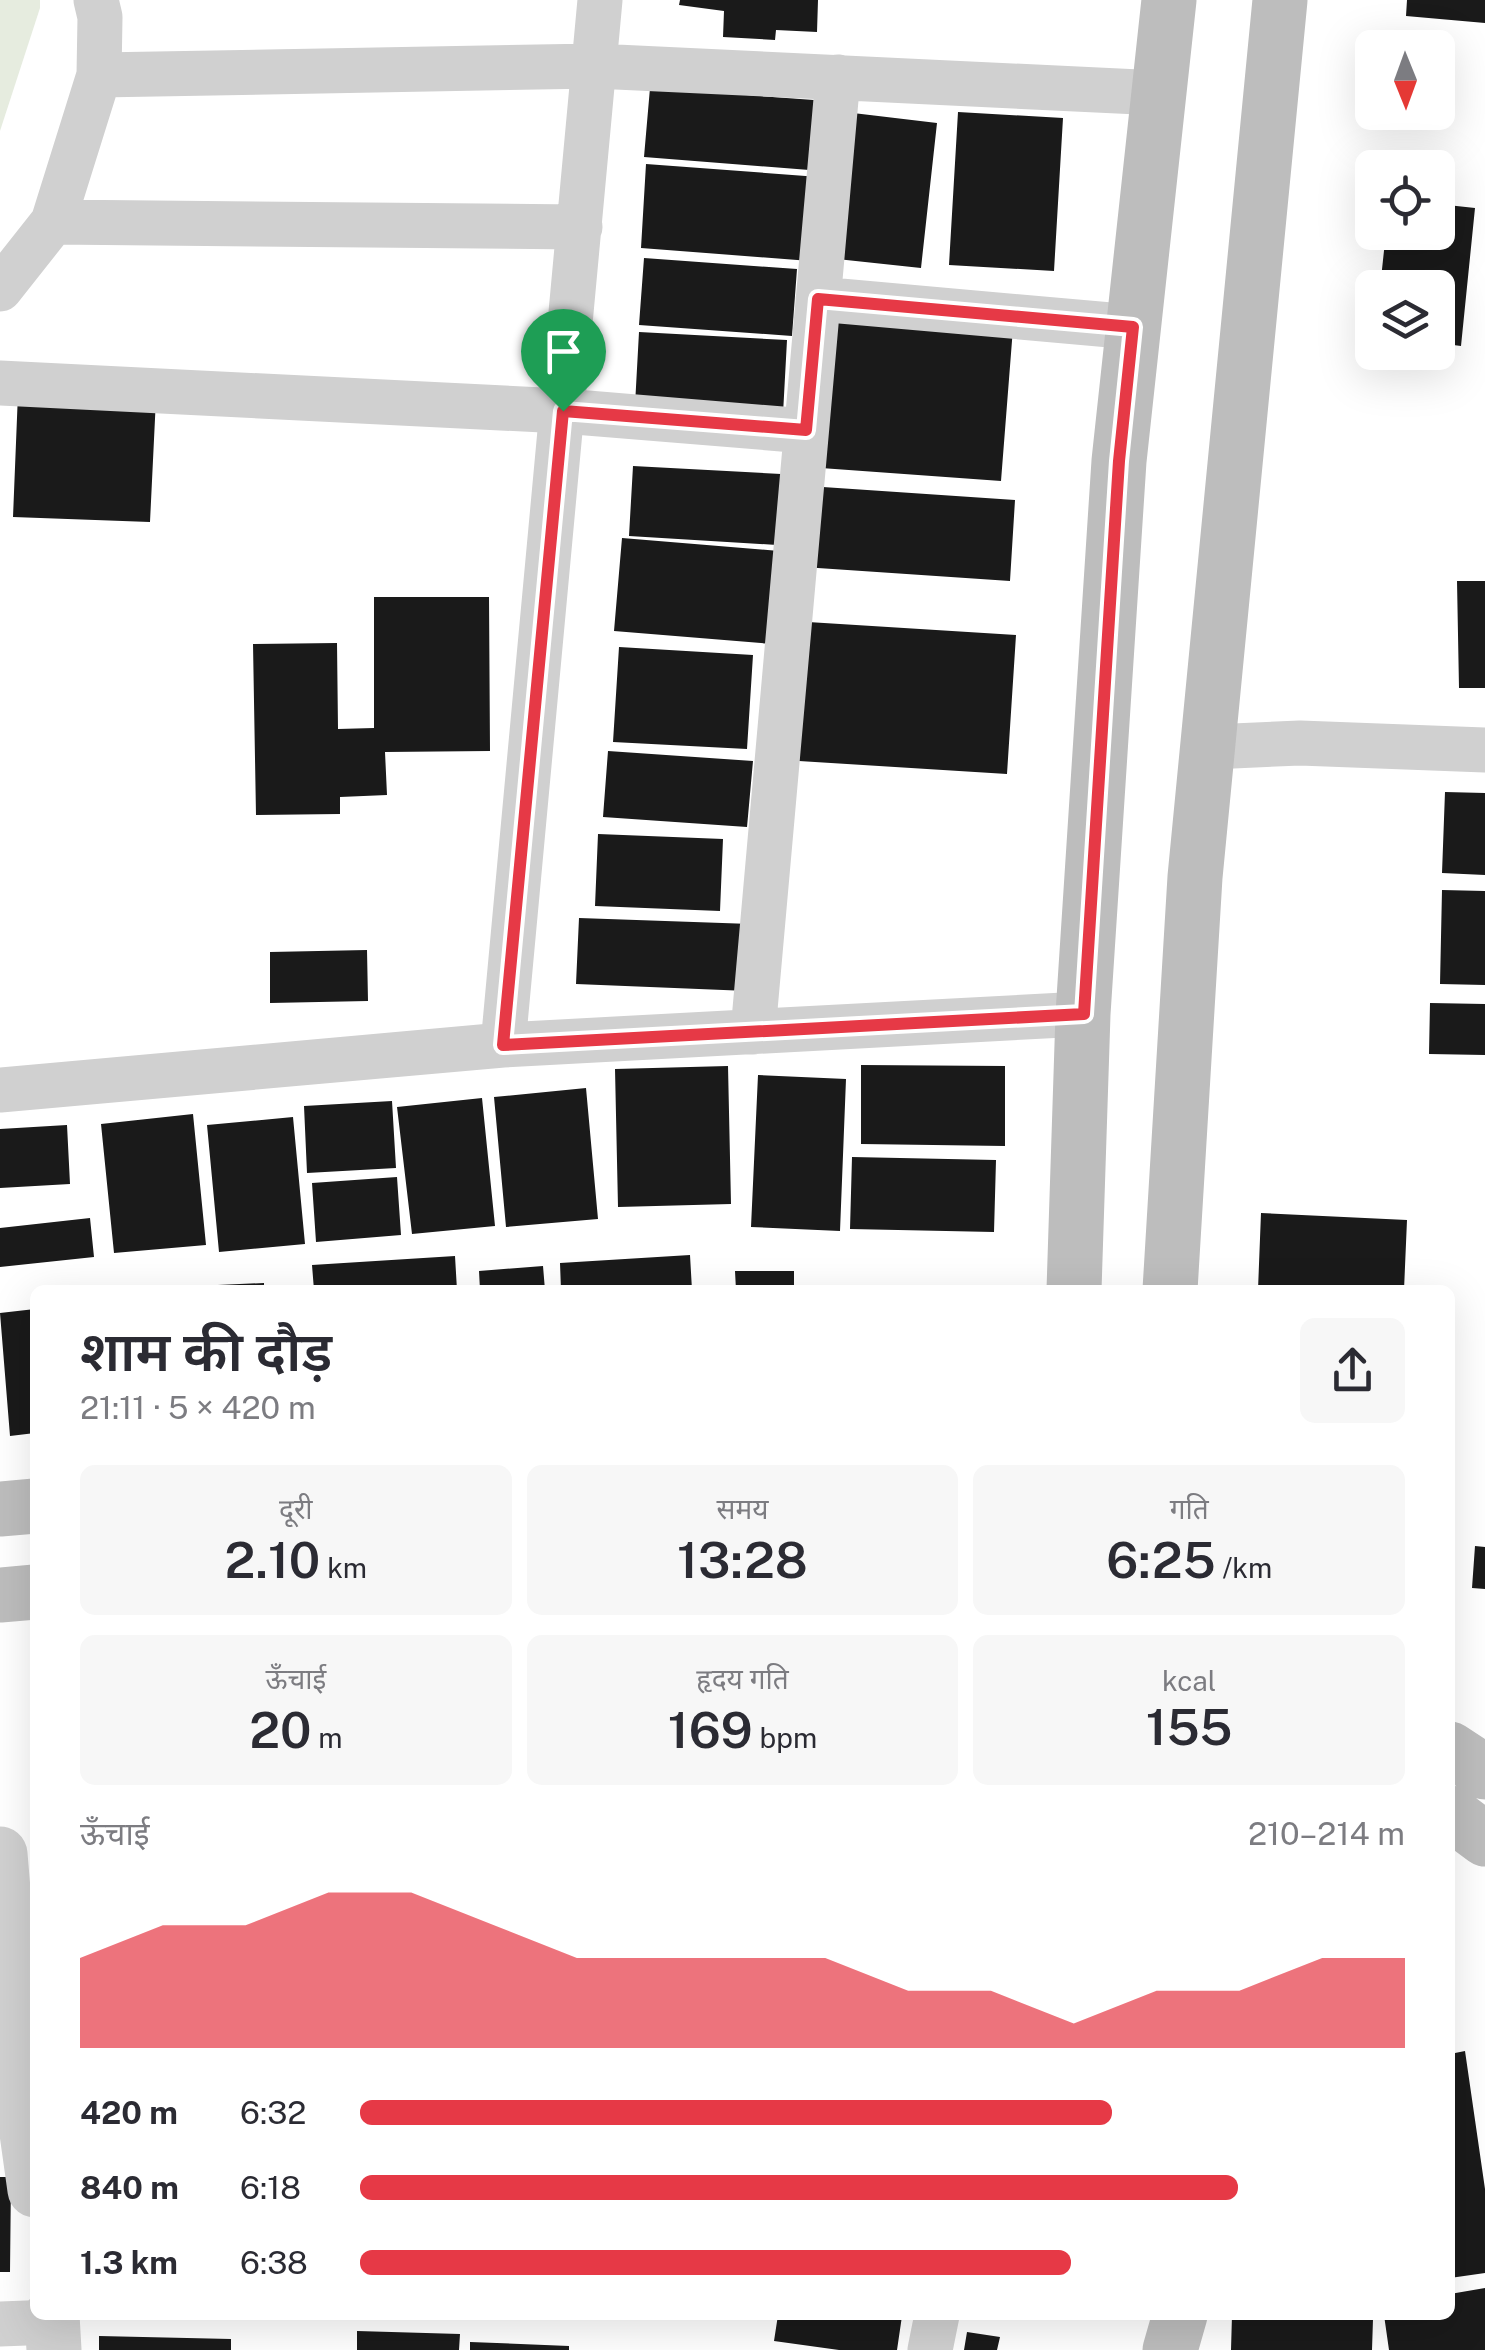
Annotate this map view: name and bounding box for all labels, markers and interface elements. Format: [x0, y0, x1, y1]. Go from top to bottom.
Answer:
north arrow [1355, 30, 1455, 130]
map controls [1355, 30, 1455, 370]
button: locate [1355, 150, 1455, 250]
button: layers [1355, 270, 1455, 370]
pin [521, 309, 606, 412]
icon: arrive [536, 324, 591, 379]
button: share [1300, 1318, 1405, 1423]
text: शाम की दौड़ [80, 1319, 332, 1383]
text: 21:11 · 5 × 420 m [80, 1389, 316, 1426]
text: दूरी [279, 1492, 313, 1525]
text: समय [717, 1492, 768, 1525]
text: गति [1170, 1492, 1209, 1525]
text: 2.10 [225, 1530, 320, 1589]
text: 13:28 [677, 1530, 808, 1589]
text: 6:25 [1106, 1530, 1216, 1589]
text: km [320, 1551, 367, 1584]
text: /km [1216, 1551, 1272, 1584]
text: ऊँचाई [265, 1662, 326, 1695]
text: हृदय गति [696, 1662, 789, 1695]
text: kcal [1162, 1664, 1216, 1697]
text: 155 [1146, 1697, 1233, 1756]
text: 20 [249, 1700, 311, 1759]
text: 169 [668, 1700, 753, 1759]
text: m [311, 1721, 343, 1754]
text: bpm [753, 1721, 817, 1754]
text: ऊँचाई [80, 1815, 149, 1852]
text: 210–214 m [1248, 1815, 1405, 1852]
text: 420 m [80, 2094, 178, 2131]
text: 6:32 [240, 2094, 306, 2131]
text: 840 m [80, 2169, 179, 2206]
text: 6:18 [240, 2169, 301, 2206]
text: 1.3 km [80, 2244, 178, 2281]
text: 6:38 [240, 2244, 308, 2281]

